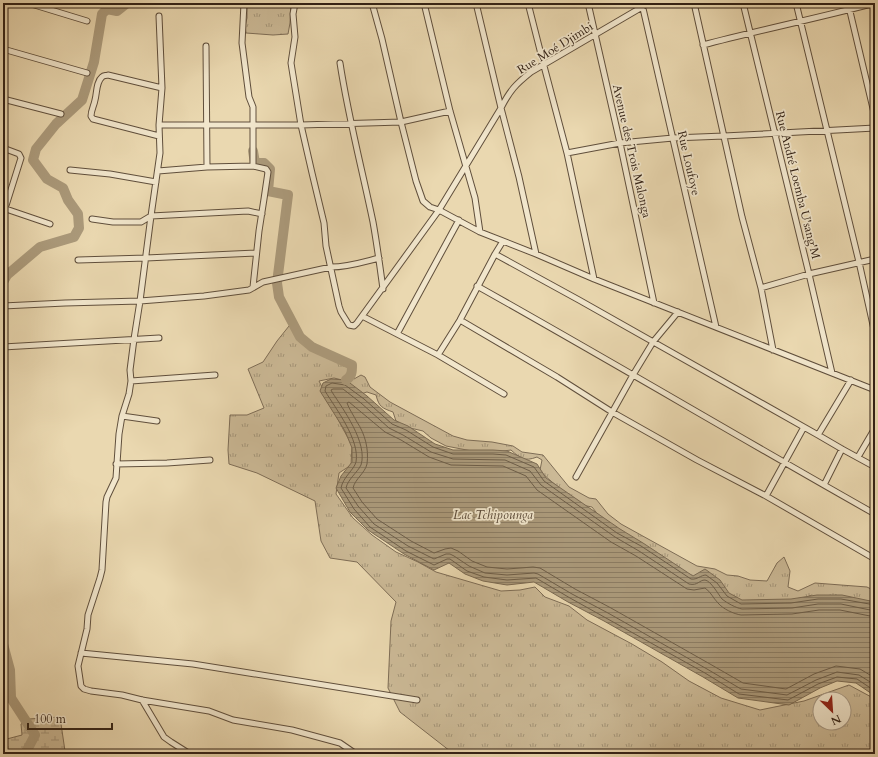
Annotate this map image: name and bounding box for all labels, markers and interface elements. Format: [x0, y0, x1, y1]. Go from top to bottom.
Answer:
street label: Rue Moé Djimbi [514, 18, 596, 78]
street label: Avenue des Trois Malonga [609, 83, 655, 220]
street label: Rue André Loemba U'sang'M [772, 109, 824, 261]
street label: Rue Loufoye [674, 129, 704, 197]
water label: Lac Tchipounga [453, 506, 533, 524]
north arrow [812, 691, 852, 731]
scale bar [28, 705, 112, 731]
text: 100 m [34, 711, 67, 727]
text: N [828, 711, 844, 729]

